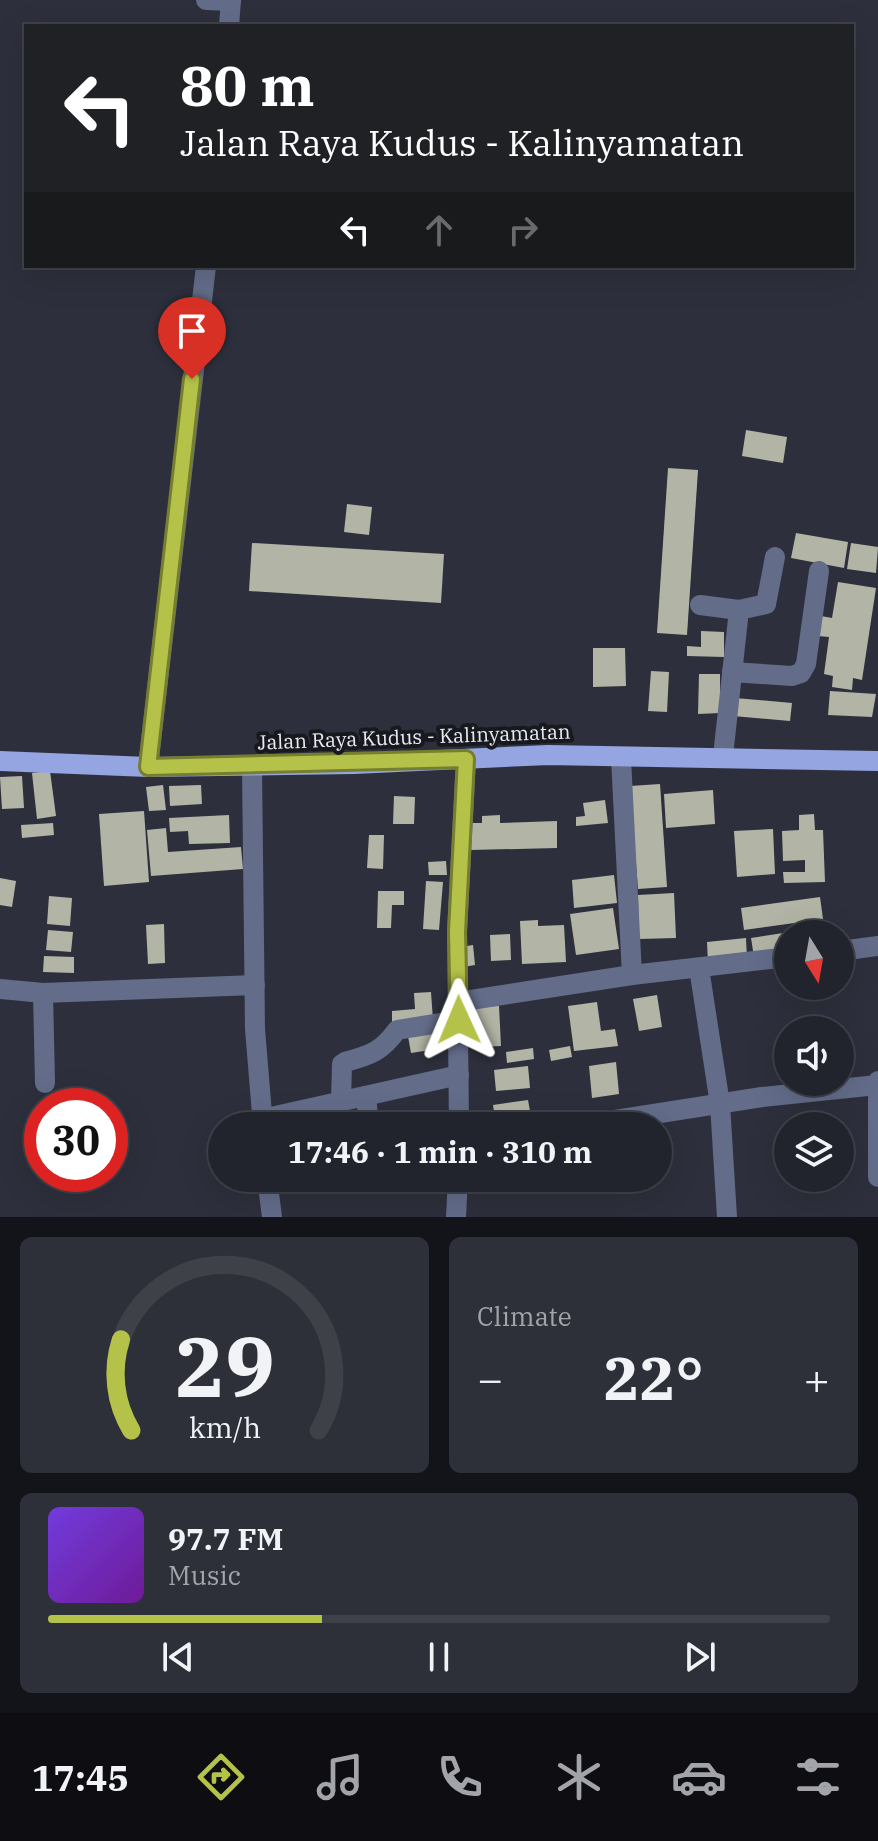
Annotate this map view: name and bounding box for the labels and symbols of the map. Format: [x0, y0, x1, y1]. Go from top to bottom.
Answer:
pin [158, 297, 226, 379]
street label: Jalan Raya Kudus - Kalinyamatan [257, 718, 571, 755]
north arrow [774, 920, 854, 1000]
position arrow [417, 978, 501, 1062]
speed limit sign: 30 [24, 1088, 128, 1192]

